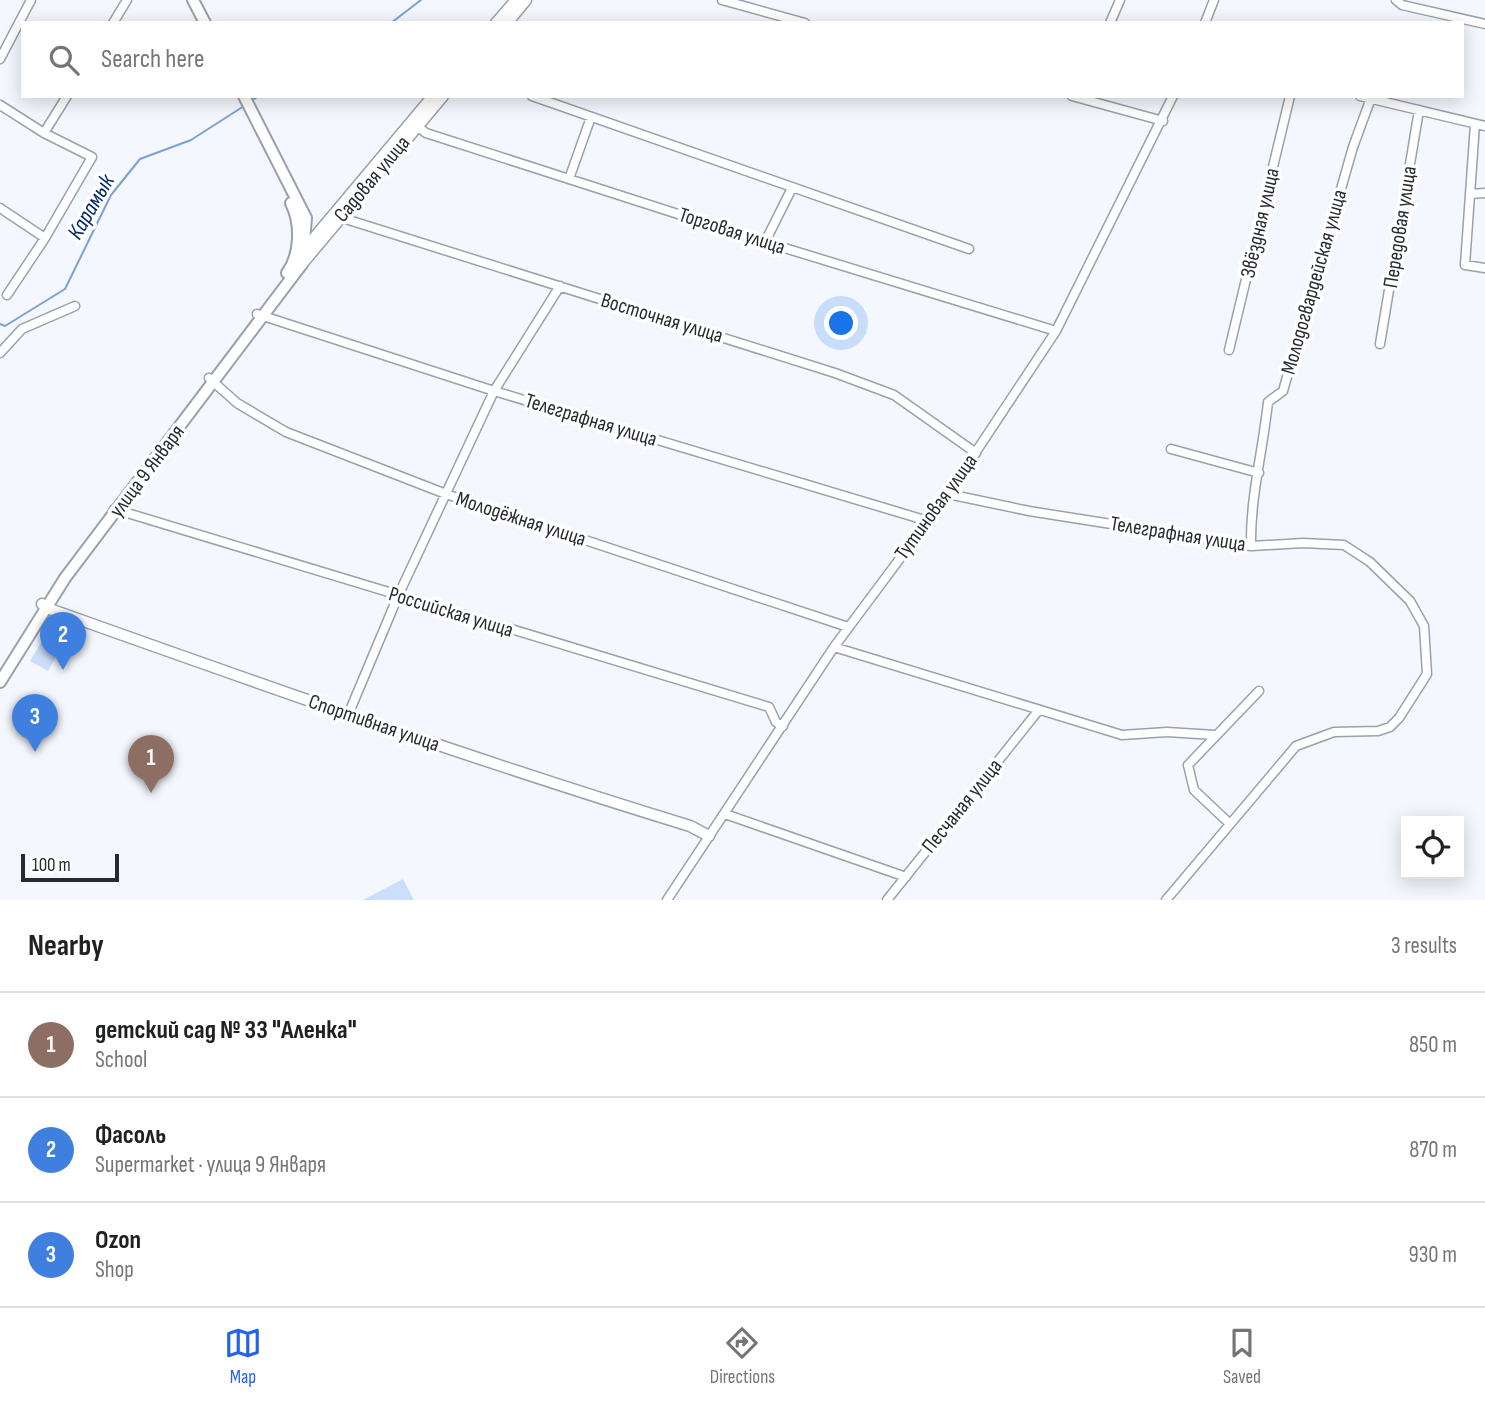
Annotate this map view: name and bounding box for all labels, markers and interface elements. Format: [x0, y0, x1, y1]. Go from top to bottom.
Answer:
search box [21, 21, 1464, 98]
icon: search [45, 41, 83, 79]
text: Search here [101, 44, 204, 75]
street label: Садовая улица [329, 131, 415, 227]
street label: Передовая улица [1378, 164, 1422, 290]
street label: Звёздная улица [1235, 166, 1285, 280]
water label: Карамык [61, 168, 121, 244]
street label: Молодогвардейская улица [1276, 187, 1352, 377]
street label: Торговая улица [676, 202, 788, 260]
street label: Восточная улица [598, 288, 726, 348]
your location [824, 306, 858, 340]
street label: Телеграфная улица [522, 388, 660, 452]
street label: улица 9 Января [104, 420, 190, 522]
street label: Тутиновая улица [889, 449, 983, 565]
street label: Молодёжная улица [453, 486, 589, 552]
street label: Телеграфная улица [1109, 511, 1247, 557]
street label: Российская улица [386, 581, 516, 643]
pin: 2 [40, 612, 86, 670]
street label: Спортивная улица [305, 689, 443, 757]
pin: 3 [12, 694, 58, 752]
pin: 1 [128, 735, 174, 793]
street label: Песчаная улица [917, 754, 1007, 858]
map controls [1401, 816, 1464, 879]
button: locate [1401, 816, 1464, 879]
scale bar [21, 851, 119, 883]
text: 100 m [32, 854, 71, 877]
text: Nearby [28, 928, 104, 964]
text: 3 results [1391, 932, 1457, 960]
text: детский сад № 33 "Аленка" [95, 1015, 357, 1046]
text: 1 [46, 1031, 56, 1059]
text: 850 m [1409, 1031, 1457, 1059]
text: School [95, 1046, 147, 1074]
text: Фасоль [95, 1120, 166, 1151]
text: 2 [46, 1136, 56, 1164]
text: 870 m [1409, 1136, 1457, 1164]
text: Supermarket · улица 9 Января [95, 1151, 326, 1179]
text: Ozon [95, 1225, 141, 1256]
text: 3 [46, 1241, 56, 1269]
text: 930 m [1408, 1241, 1457, 1269]
text: Shop [95, 1256, 134, 1284]
tab: Map [224, 1324, 262, 1389]
tab: Directions [710, 1324, 775, 1389]
tab: Saved [1223, 1324, 1261, 1389]

